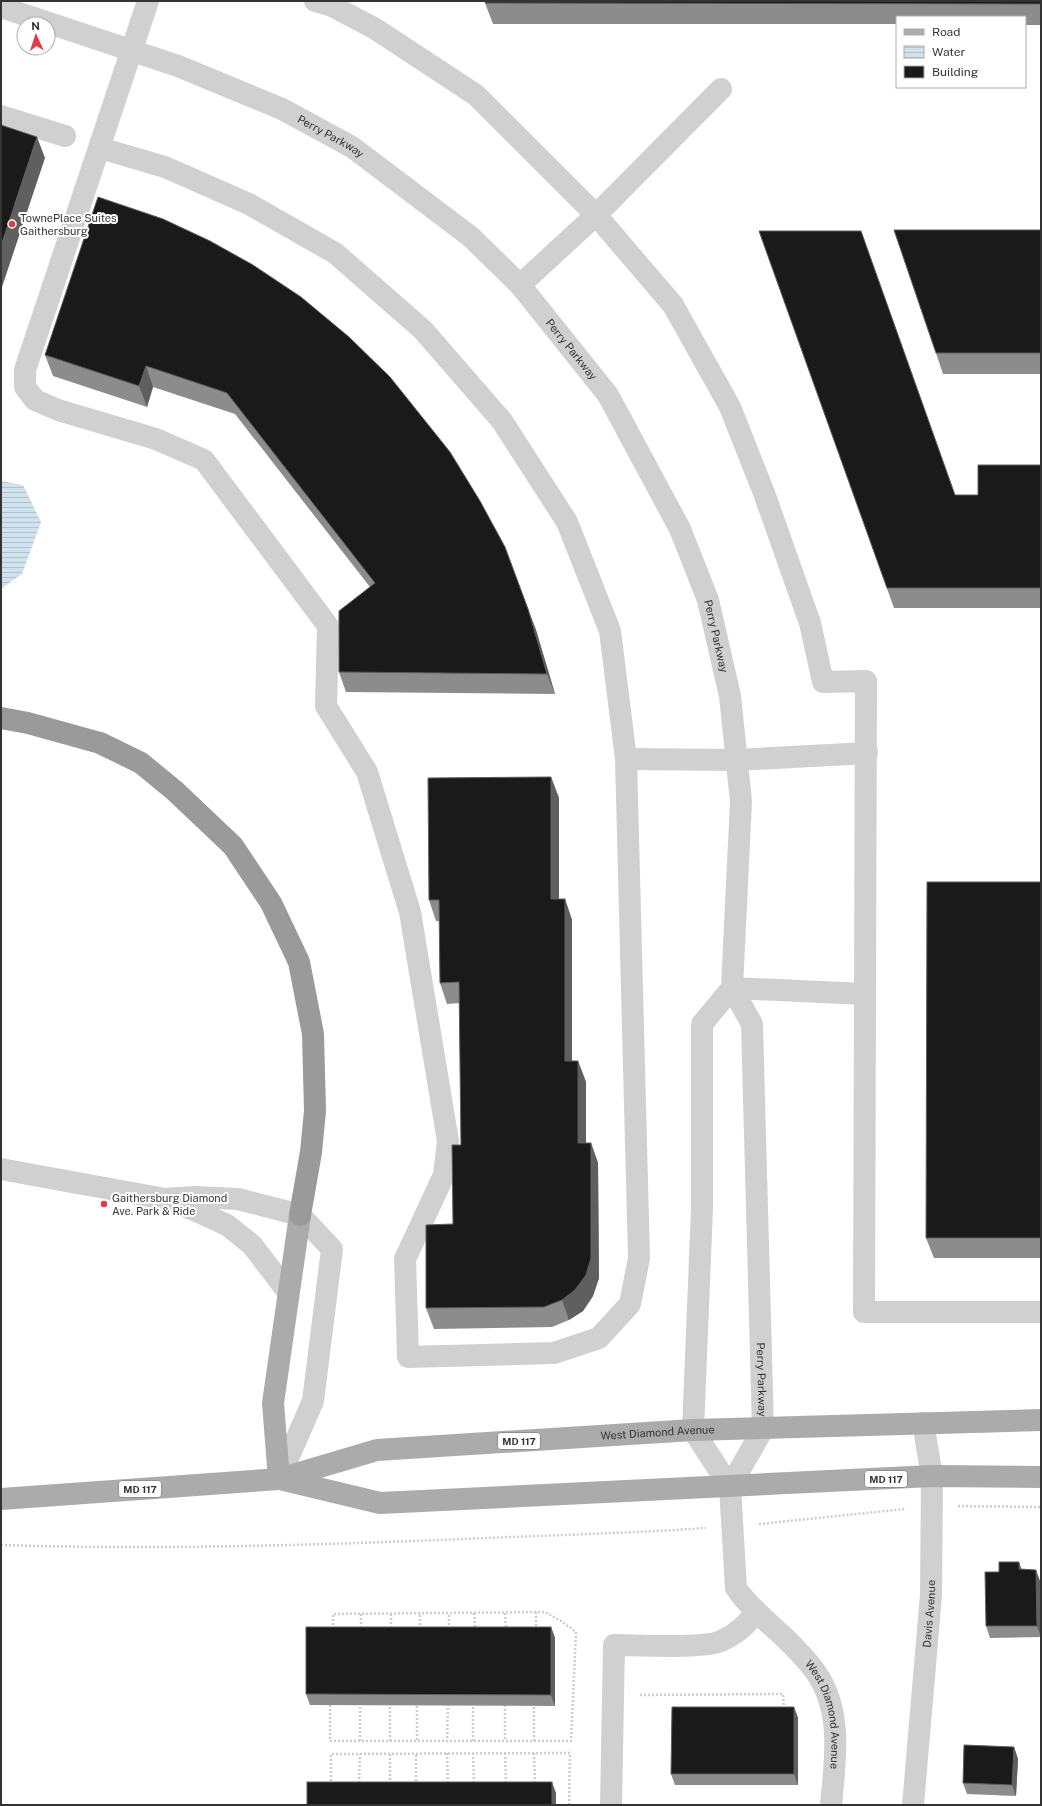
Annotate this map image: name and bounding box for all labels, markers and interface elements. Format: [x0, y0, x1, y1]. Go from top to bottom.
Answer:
north arrow [16, 16, 56, 56]
legend [896, 16, 1026, 88]
text: N [31, 20, 40, 32]
text: Road [932, 25, 960, 39]
text: Water [932, 45, 966, 59]
text: Building [932, 65, 978, 79]
street label: Perry Parkway [296, 113, 366, 160]
place label: TownePlace Suites Gaithersburg [20, 212, 117, 237]
marker: TownePlace Suites Gaithersburg [7, 219, 17, 229]
street label: Perry Parkway [544, 317, 599, 382]
street label: Perry Parkway [702, 599, 730, 674]
place label: Gaithersburg Diamond Ave. Park & Ride [112, 1192, 227, 1217]
marker: Gaithersburg Diamond Ave. Park & Ride [99, 1199, 109, 1209]
street label: Perry Parkway [755, 1342, 769, 1417]
street label: West Diamond Avenue [600, 1423, 715, 1442]
road number: MD 117 [498, 1433, 540, 1449]
road number: MD 117 [865, 1471, 907, 1487]
road number: MD 117 [119, 1481, 161, 1497]
street label: Davis Avenue [921, 1580, 937, 1648]
street label: West Diamond Avenue [803, 1658, 841, 1770]

